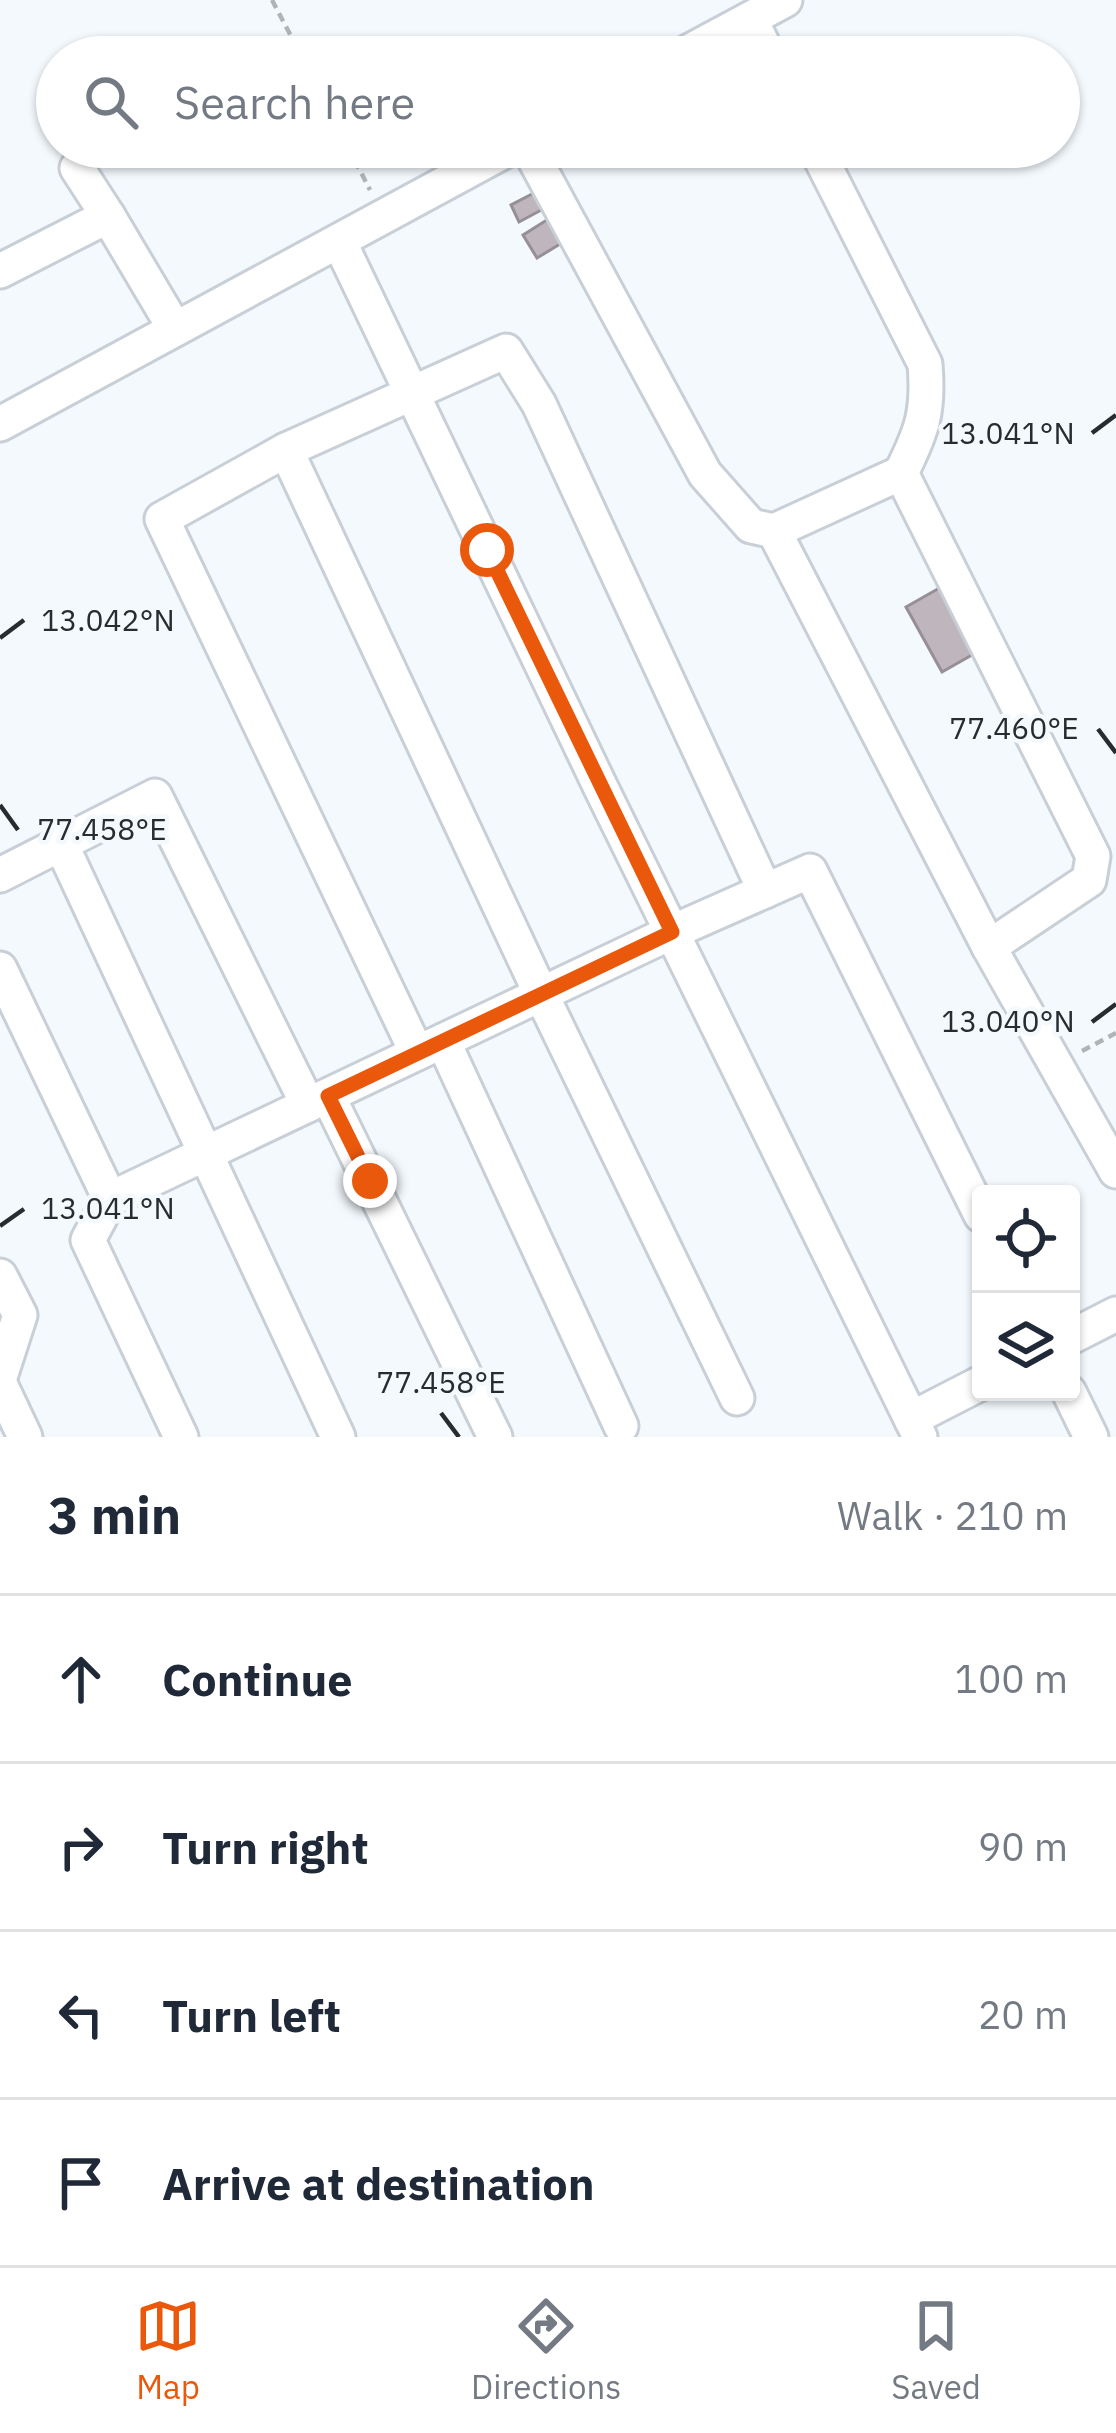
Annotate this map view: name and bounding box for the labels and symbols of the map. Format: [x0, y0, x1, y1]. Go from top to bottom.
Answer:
text: 13.041°N [941, 413, 1075, 452]
route start [460, 523, 514, 577]
text: 13.042°N [41, 600, 175, 639]
text: 77.460°E [949, 708, 1079, 747]
text: 77.458°E [37, 809, 167, 848]
text: 13.040°N [941, 1001, 1075, 1040]
route end [343, 1154, 397, 1208]
text: 13.041°N [41, 1188, 175, 1227]
text: 77.458°E [376, 1362, 506, 1401]

